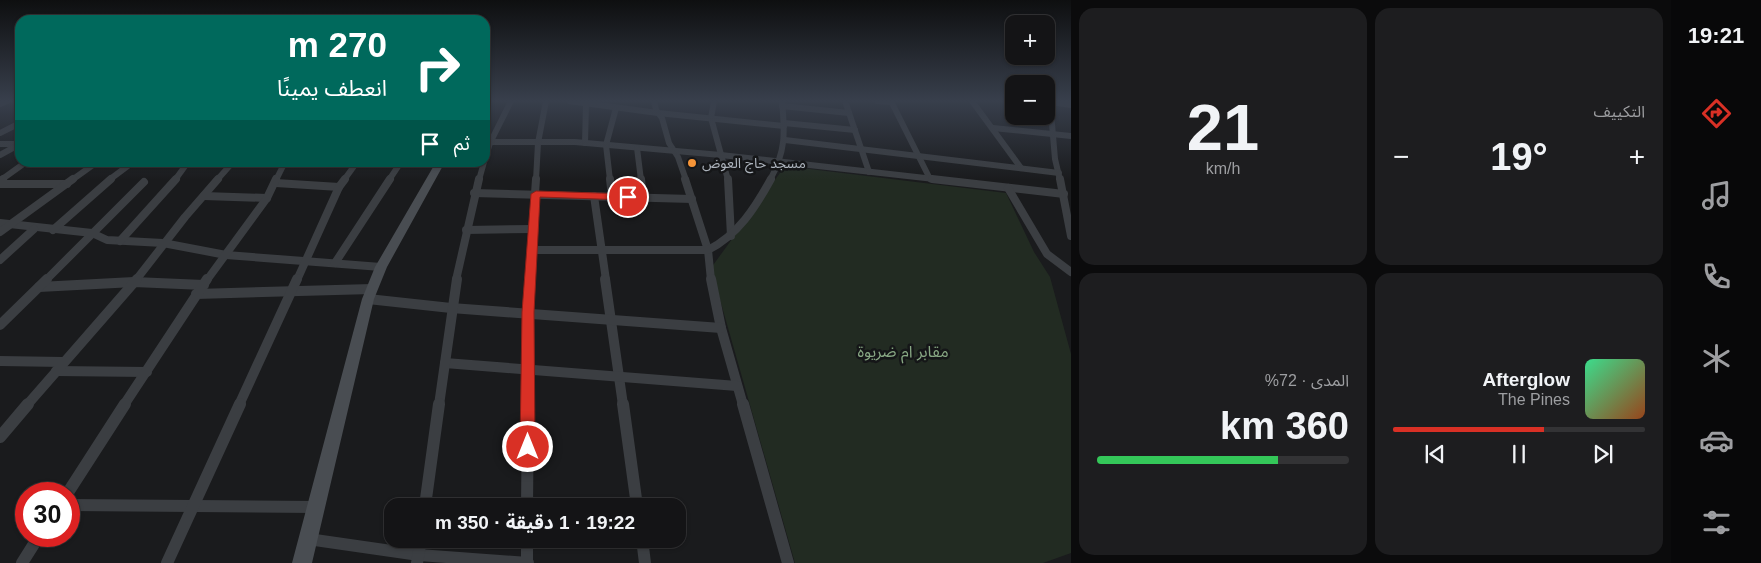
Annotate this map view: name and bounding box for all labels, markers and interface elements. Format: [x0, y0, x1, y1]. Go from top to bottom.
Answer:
map controls [1005, 15, 1055, 125]
button: + [1005, 15, 1055, 65]
text: 19:21 [1688, 23, 1744, 48]
text: 270 m [288, 25, 387, 64]
icon: right [405, 35, 470, 100]
button: − [1005, 75, 1055, 125]
text: انعطف يمينًا [277, 76, 387, 101]
text: 21 [1187, 91, 1259, 164]
icon: directions [1699, 96, 1734, 131]
text: التكييف [1593, 103, 1645, 120]
icon: arrive [416, 130, 444, 158]
text: ثم [454, 133, 470, 154]
text: 19° [1490, 136, 1548, 178]
text: − [1393, 141, 1409, 172]
text: + [1629, 141, 1645, 172]
place label: مسجد حاج العوض [702, 155, 806, 174]
marker: مسجد حاج العوض [686, 157, 698, 169]
text: km/h [1206, 160, 1240, 177]
pin [607, 176, 649, 218]
icon: music [1699, 178, 1734, 213]
icon: arrive [614, 183, 642, 211]
icon: phone [1699, 259, 1734, 294]
icon: climate [1699, 341, 1734, 376]
park label: مقابر ام ضريوة [857, 343, 949, 364]
text: Afterglow [1482, 369, 1570, 390]
text: المدى · 72% [1265, 372, 1349, 389]
text: The Pines [1498, 391, 1570, 408]
text: 360 km [1220, 405, 1349, 447]
position arrow [501, 420, 553, 472]
icon: car [1699, 423, 1734, 458]
icon: previous [1421, 440, 1449, 468]
icon: pause [1505, 440, 1533, 468]
icon: next [1589, 440, 1617, 468]
speed limit sign: 30 [15, 482, 80, 547]
icon: filters [1699, 505, 1734, 540]
text: 19:22 · 1 دقيقة · 350 m [435, 512, 635, 533]

